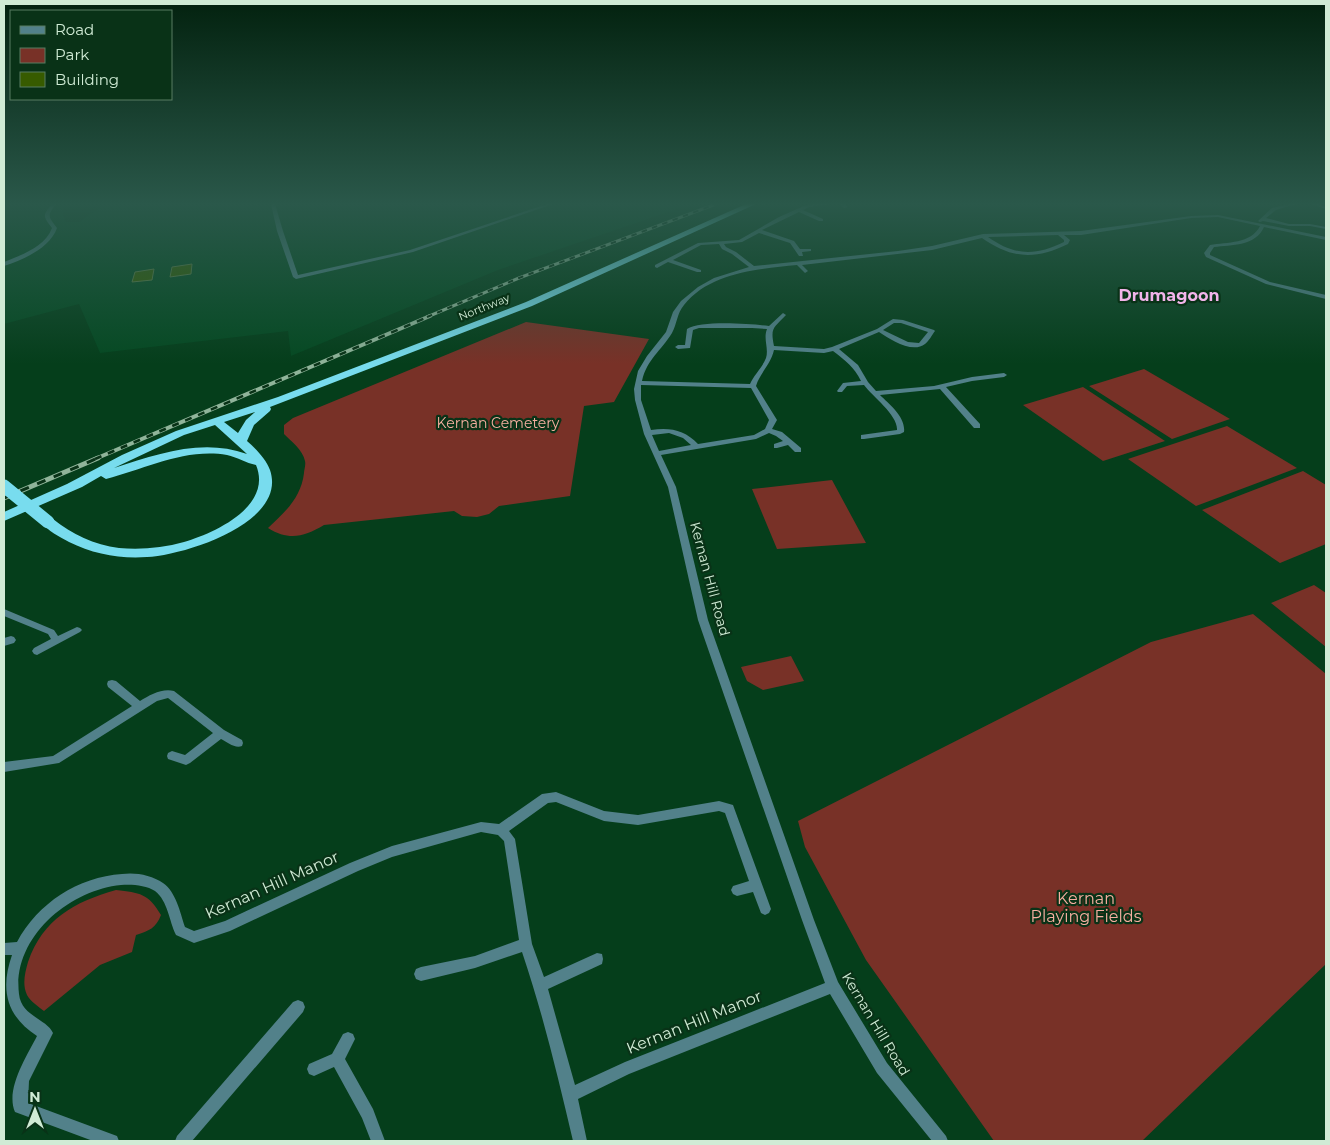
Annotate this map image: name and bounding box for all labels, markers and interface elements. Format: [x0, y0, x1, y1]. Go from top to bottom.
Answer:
legend [10, 10, 172, 100]
text: Road [55, 20, 94, 39]
text: Park [55, 45, 89, 64]
text: Building [55, 70, 119, 89]
district label: Drumagoon [1118, 286, 1220, 305]
street label: Northway [456, 290, 512, 324]
park label: Kernan Cemetery [437, 414, 560, 432]
street label: Kernan Hill Road [686, 520, 734, 638]
street label: Kernan Hill Manor [202, 847, 342, 923]
park label: Kernan Playing Fields [1031, 889, 1142, 926]
street label: Kernan Hill Road [838, 969, 914, 1079]
street label: Kernan Hill Manor [624, 986, 764, 1058]
north arrow [10, 1085, 60, 1135]
text: N [29, 1088, 41, 1106]

